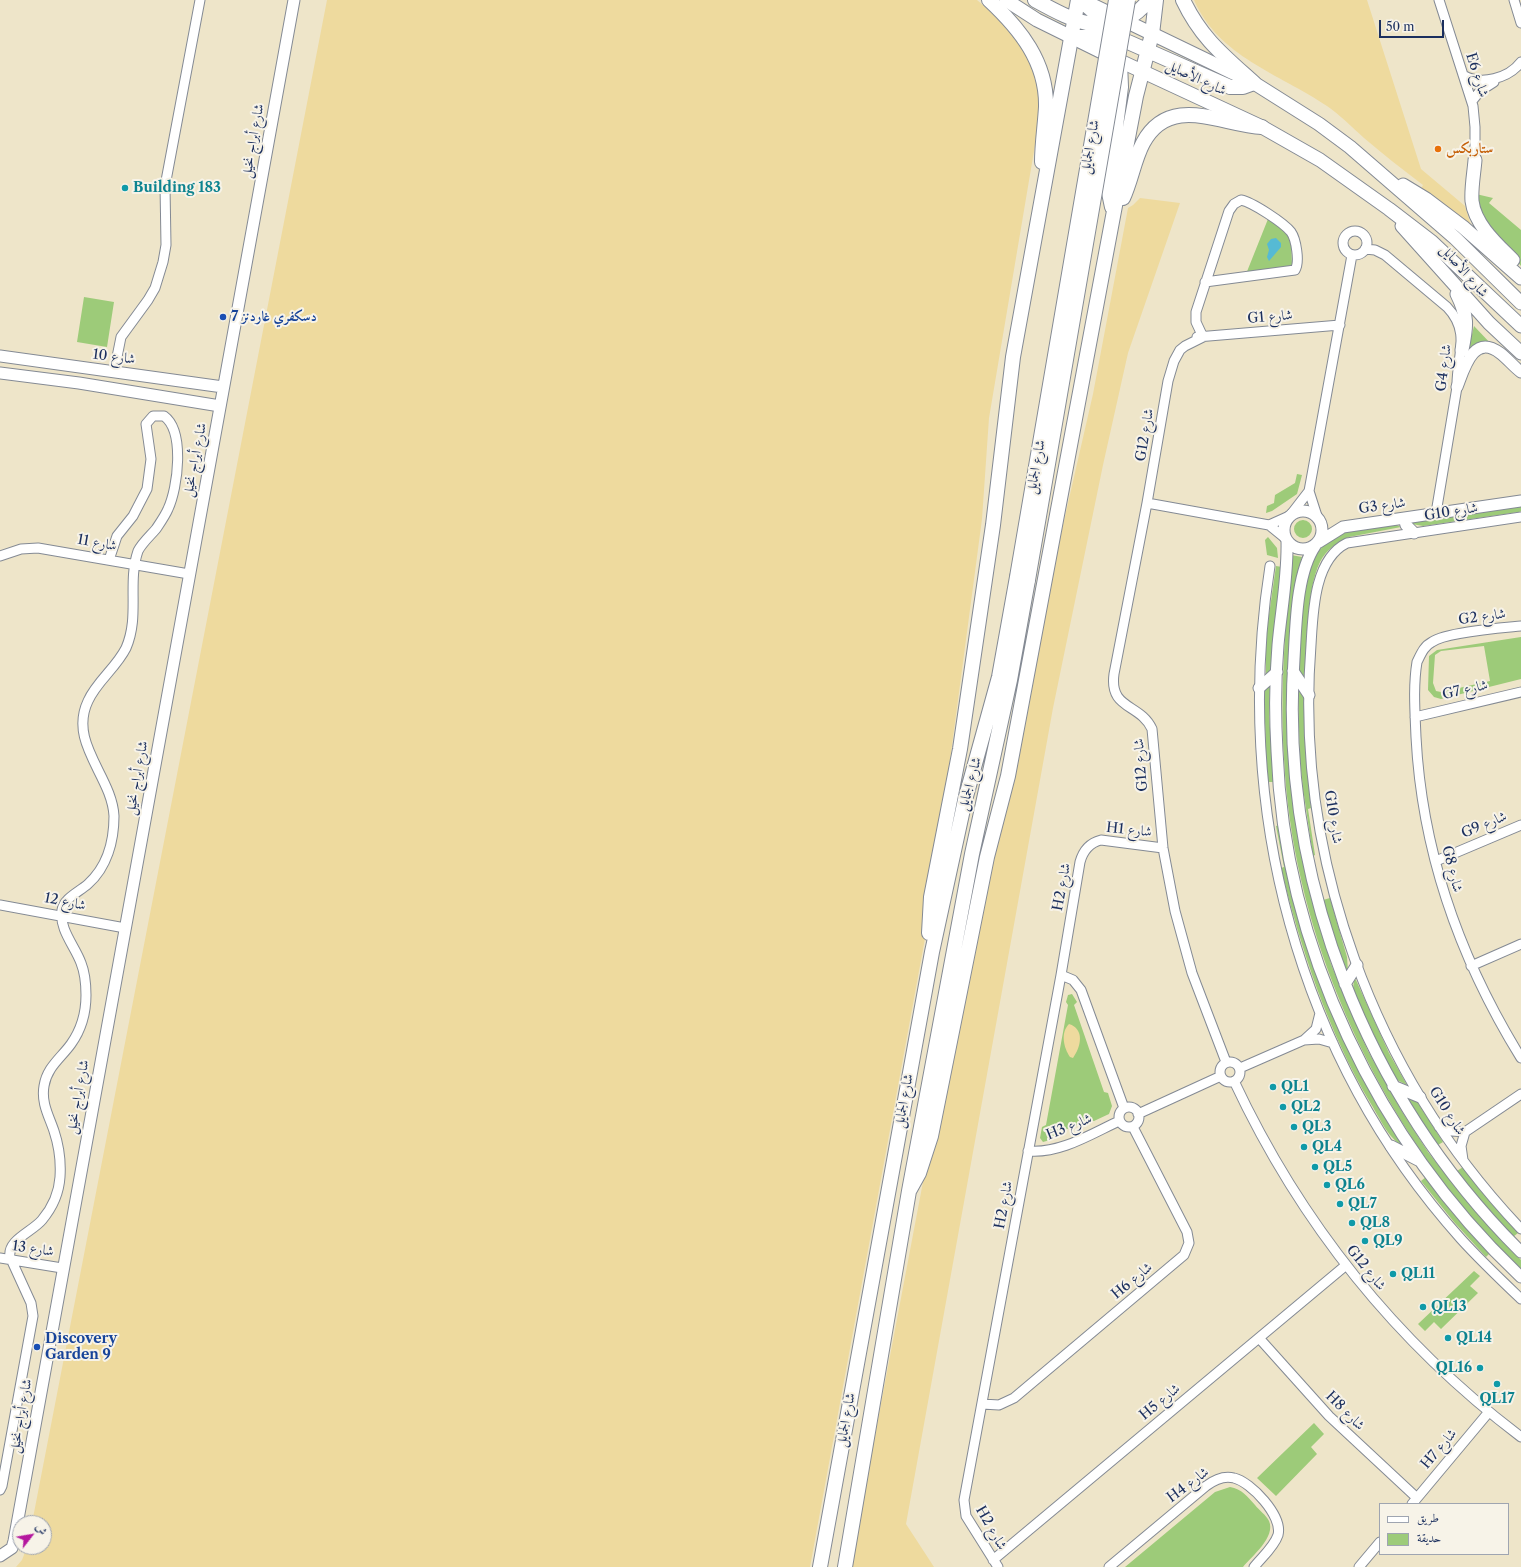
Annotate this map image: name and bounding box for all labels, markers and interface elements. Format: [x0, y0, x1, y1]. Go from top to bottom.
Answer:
scale bar [1381, 12, 1446, 38]
text: 50 m [1386, 19, 1415, 34]
street label: E6 شارع [1462, 51, 1492, 99]
street label: شارع الأصايل [1163, 57, 1229, 99]
street label: شارع أبراج نخيل [238, 102, 268, 180]
street label: شارع الجمايل [1077, 118, 1103, 176]
place label: ستاربكس [1446, 141, 1493, 157]
marker: ستاربكس [1433, 144, 1443, 154]
place label: Building 183 [133, 180, 221, 196]
marker: Building 183 [120, 183, 130, 193]
street label: شارع الأصايل [1436, 241, 1492, 301]
street label: G1 شارع [1247, 307, 1293, 327]
place label: دسكفري غاردنز 7 [231, 309, 317, 325]
marker: دسكفري غاردنز 7 [218, 312, 228, 322]
street label: G4 شارع [1433, 343, 1455, 393]
street label: شارع 10 [92, 346, 136, 368]
street label: G12 شارع [1133, 407, 1157, 463]
street label: شارع أبراج نخيل [180, 421, 210, 499]
street label: شارع الجمايل [1023, 438, 1049, 496]
street label: G3 شارع [1358, 494, 1406, 518]
street label: G10 شارع [1423, 499, 1479, 525]
street label: شارع 11 [76, 531, 118, 555]
street label: G2 شارع [1457, 605, 1507, 629]
street label: G7 شارع [1441, 677, 1489, 703]
street label: G12 شارع [1130, 738, 1152, 792]
street label: شارع أبراج نخيل [122, 739, 152, 817]
street label: شارع الجمايل [955, 755, 985, 813]
street label: G10 شارع [1320, 789, 1346, 845]
street label: G9 شارع [1459, 808, 1509, 842]
street label: H1 شارع [1105, 819, 1153, 841]
street label: G8 شارع [1438, 844, 1466, 894]
street label: H2 شارع [1050, 862, 1074, 912]
street label: شارع 12 [43, 890, 87, 914]
street label: شارع أبراج نخيل [63, 1058, 93, 1136]
street label: شارع الجمايل [891, 1072, 917, 1130]
place label: QL1 [1281, 1079, 1309, 1095]
marker: QL1 [1268, 1082, 1278, 1092]
street label: G10 شارع [1425, 1084, 1469, 1138]
place label: QL2 [1291, 1099, 1321, 1115]
marker: QL2 [1278, 1102, 1288, 1112]
street label: H3 شارع [1044, 1110, 1094, 1144]
place label: QL3 [1302, 1119, 1331, 1135]
marker: QL3 [1289, 1122, 1299, 1132]
place label: QL4 [1312, 1139, 1342, 1155]
marker: QL4 [1299, 1142, 1309, 1152]
place label: QL5 [1323, 1159, 1352, 1175]
marker: QL5 [1310, 1162, 1320, 1172]
place label: QL6 [1335, 1177, 1365, 1193]
street label: H2 شارع [992, 1180, 1016, 1230]
marker: QL6 [1322, 1180, 1332, 1190]
place label: QL7 [1348, 1196, 1377, 1212]
marker: QL7 [1335, 1199, 1345, 1209]
place label: QL8 [1360, 1215, 1390, 1231]
marker: QL8 [1347, 1218, 1357, 1228]
place label: QL9 [1373, 1233, 1403, 1249]
marker: QL9 [1360, 1236, 1370, 1246]
street label: شارع 13 [11, 1238, 55, 1260]
street label: G12 شارع [1343, 1242, 1389, 1294]
street label: H6 شارع [1108, 1259, 1156, 1303]
place label: QL11 [1401, 1266, 1435, 1282]
marker: QL11 [1388, 1269, 1398, 1279]
place label: QL13 [1431, 1299, 1467, 1315]
marker: QL13 [1418, 1302, 1428, 1312]
place label: QL14 [1456, 1330, 1492, 1346]
place label: Discovery Garden 9 [45, 1331, 117, 1364]
marker: QL14 [1443, 1333, 1453, 1343]
marker: Discovery Garden 9 [32, 1342, 42, 1352]
place label: QL16 [1436, 1360, 1472, 1376]
marker: QL16 [1475, 1363, 1485, 1373]
street label: شارع أبراج نخيل [6, 1377, 36, 1455]
marker: QL17 [1492, 1379, 1502, 1389]
street label: H5 شارع [1136, 1380, 1184, 1424]
street label: H8 شارع [1322, 1388, 1368, 1434]
street label: شارع الجمايل [833, 1391, 859, 1449]
place label: QL17 [1479, 1391, 1515, 1407]
street label: H7 شارع [1417, 1426, 1461, 1472]
street label: H4 شارع [1164, 1464, 1212, 1506]
street label: H2 شارع [972, 1503, 1010, 1553]
legend [1379, 1503, 1509, 1555]
text: طريق [1417, 1510, 1439, 1525]
north arrow [12, 1515, 52, 1555]
text: ش [33, 1521, 50, 1538]
text: حديقة [1417, 1530, 1441, 1545]

